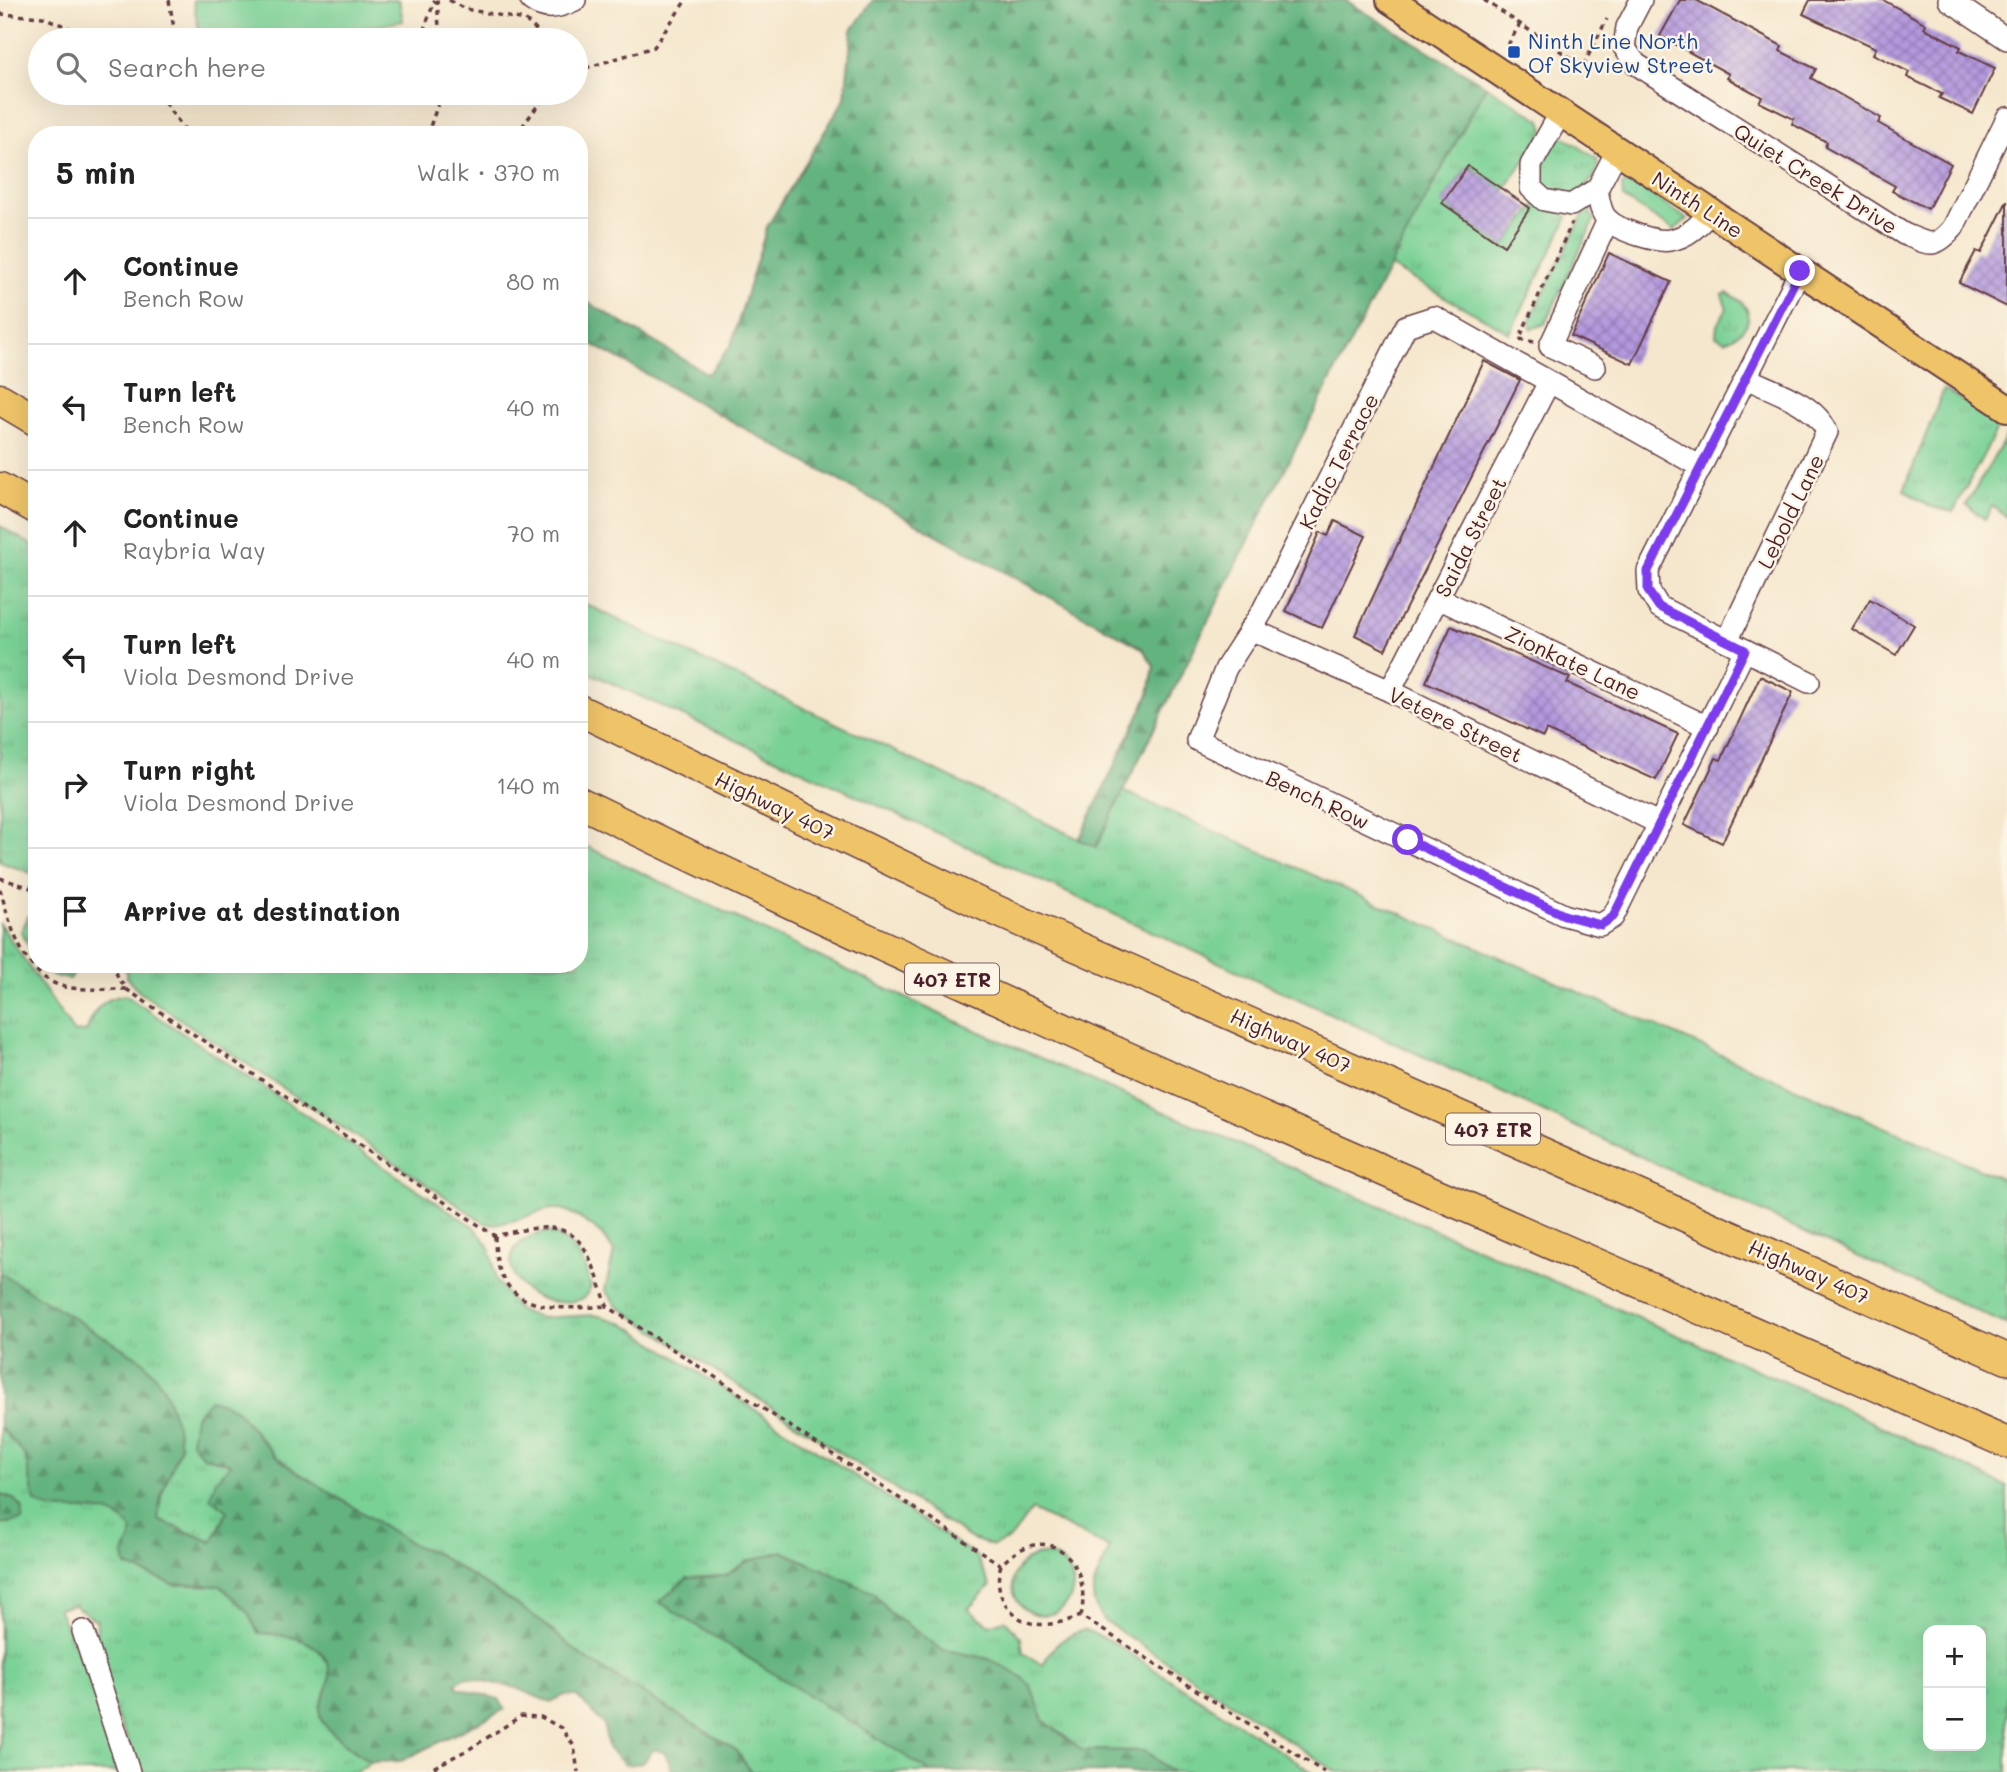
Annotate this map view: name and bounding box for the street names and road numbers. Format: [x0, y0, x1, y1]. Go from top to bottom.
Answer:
street label: Quiet Creek Drive [1729, 117, 1903, 239]
street label: Ninth Line [1647, 165, 1749, 243]
street label: Kadic Terrace [1292, 389, 1384, 533]
street label: Lebold Lane [1751, 449, 1829, 573]
street label: Saida Street [1428, 472, 1512, 602]
street label: Zionkate Lane [1501, 619, 1645, 705]
street label: Vetere Street [1385, 680, 1527, 768]
street label: Bench Row [1262, 763, 1374, 835]
street label: Highway 407 [711, 764, 839, 846]
road number: 407 ETR [905, 964, 999, 995]
street label: Highway 407 [1226, 1001, 1356, 1079]
road number: 407 ETR [1446, 1114, 1540, 1144]
street label: Highway 407 [1744, 1232, 1874, 1310]

